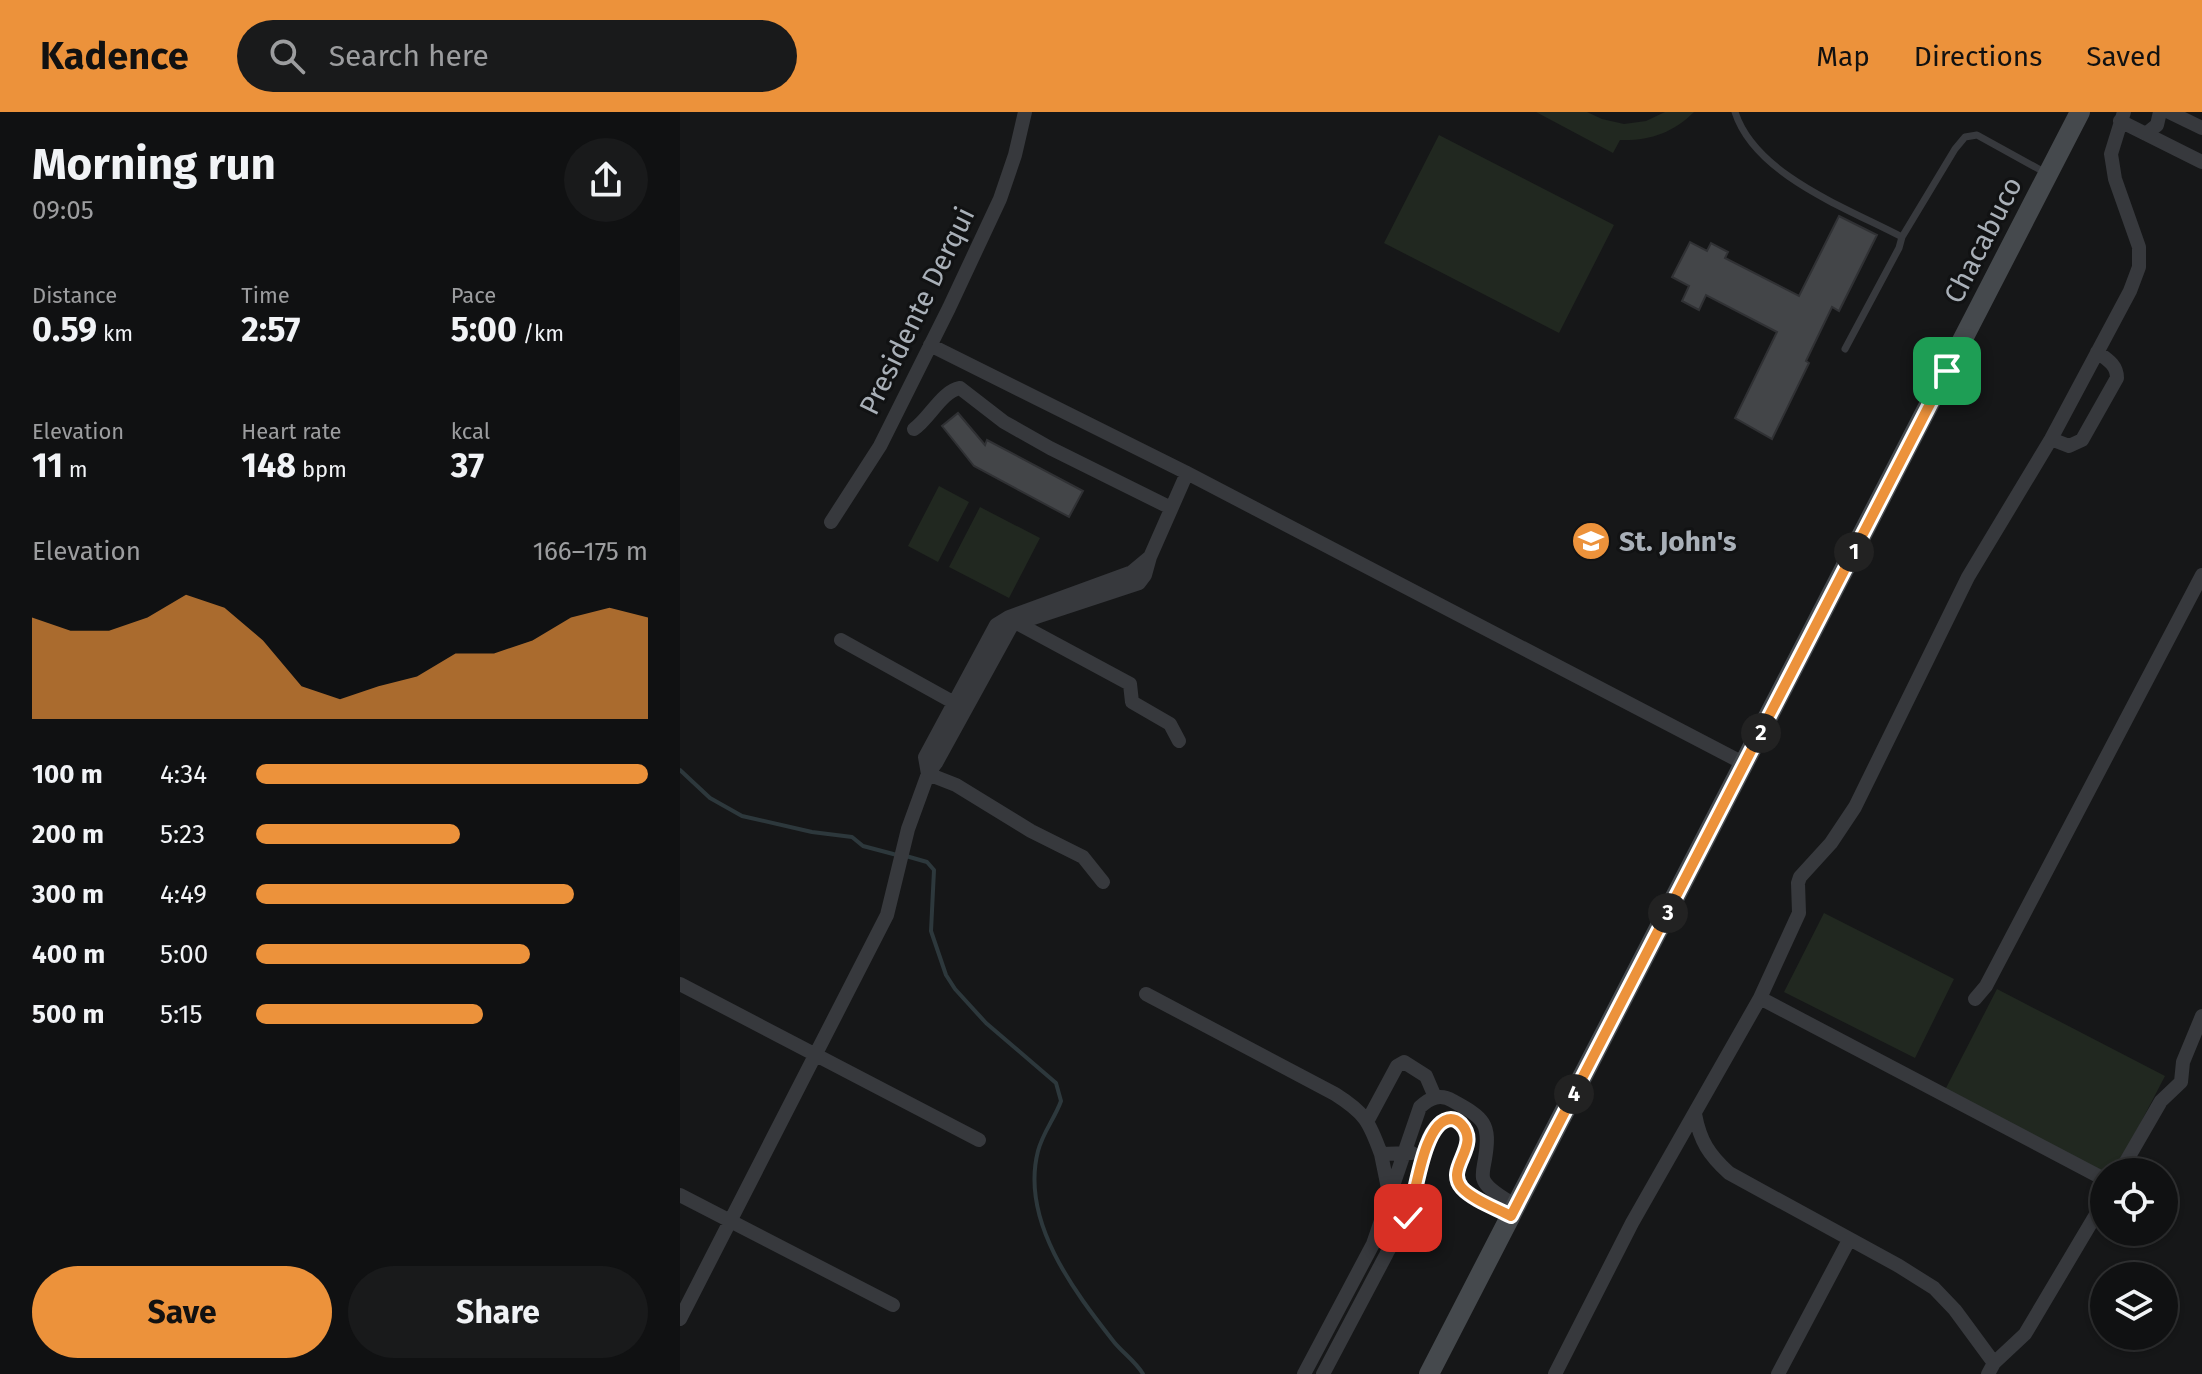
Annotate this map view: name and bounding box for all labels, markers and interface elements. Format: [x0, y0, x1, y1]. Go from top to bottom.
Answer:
search box [237, 20, 797, 92]
text: Kadence [40, 33, 189, 79]
icon: search [265, 34, 309, 78]
text: Search here [329, 38, 489, 74]
text: Map [1816, 40, 1870, 73]
text: Directions [1914, 40, 2042, 73]
text: Saved [2086, 40, 2162, 73]
text: Morning run [32, 138, 276, 191]
button: share [564, 138, 648, 222]
street label: Chacabuco [1937, 171, 2029, 309]
text: 09:05 [32, 195, 94, 226]
street label: Presidente Derqui [852, 202, 982, 420]
text: Distance [32, 282, 117, 309]
text: Time [241, 282, 290, 309]
text: Pace [451, 282, 496, 309]
text: 0.59 [32, 309, 97, 350]
text: 2:57 [241, 309, 301, 350]
text: 5:00 [451, 309, 517, 350]
text: km [97, 320, 133, 347]
text: /km [517, 320, 564, 347]
pin [1913, 337, 1981, 405]
icon: arrive [1925, 349, 1969, 393]
text: Elevation [32, 418, 124, 445]
text: Heart rate [241, 418, 342, 445]
text: kcal [451, 418, 490, 445]
text: 11 [32, 445, 63, 486]
text: 148 [241, 445, 296, 486]
text: 37 [451, 445, 484, 486]
text: m [63, 456, 88, 483]
text: bpm [296, 456, 347, 483]
school or university icon: St. John's [1570, 520, 1612, 562]
place label: St. John's [1619, 525, 1737, 558]
pin: 1 [1834, 532, 1874, 572]
text: Elevation [32, 536, 141, 567]
text: 166–175 m [533, 536, 648, 567]
text: 1 [1849, 538, 1859, 565]
pin: 2 [1741, 713, 1781, 753]
text: 2 [1755, 719, 1767, 746]
text: 100 m [32, 759, 103, 790]
text: 4:34 [160, 759, 207, 790]
text: 200 m [32, 819, 104, 850]
text: 5:23 [160, 819, 205, 850]
text: 300 m [32, 879, 104, 910]
text: 4:49 [160, 879, 207, 910]
pin: 3 [1648, 893, 1688, 933]
text: 3 [1662, 899, 1674, 926]
text: 400 m [32, 939, 105, 970]
text: 5:00 [160, 939, 208, 970]
text: 500 m [32, 999, 105, 1030]
text: 5:15 [160, 999, 203, 1030]
pin: 4 [1554, 1074, 1594, 1114]
text: 4 [1568, 1080, 1580, 1107]
map controls [2090, 1158, 2178, 1350]
button: locate [2090, 1158, 2178, 1246]
pin [1374, 1184, 1442, 1252]
icon: check [1386, 1196, 1430, 1240]
button: layers [2090, 1262, 2178, 1350]
button: Save [32, 1266, 332, 1358]
button: Share [348, 1266, 648, 1358]

